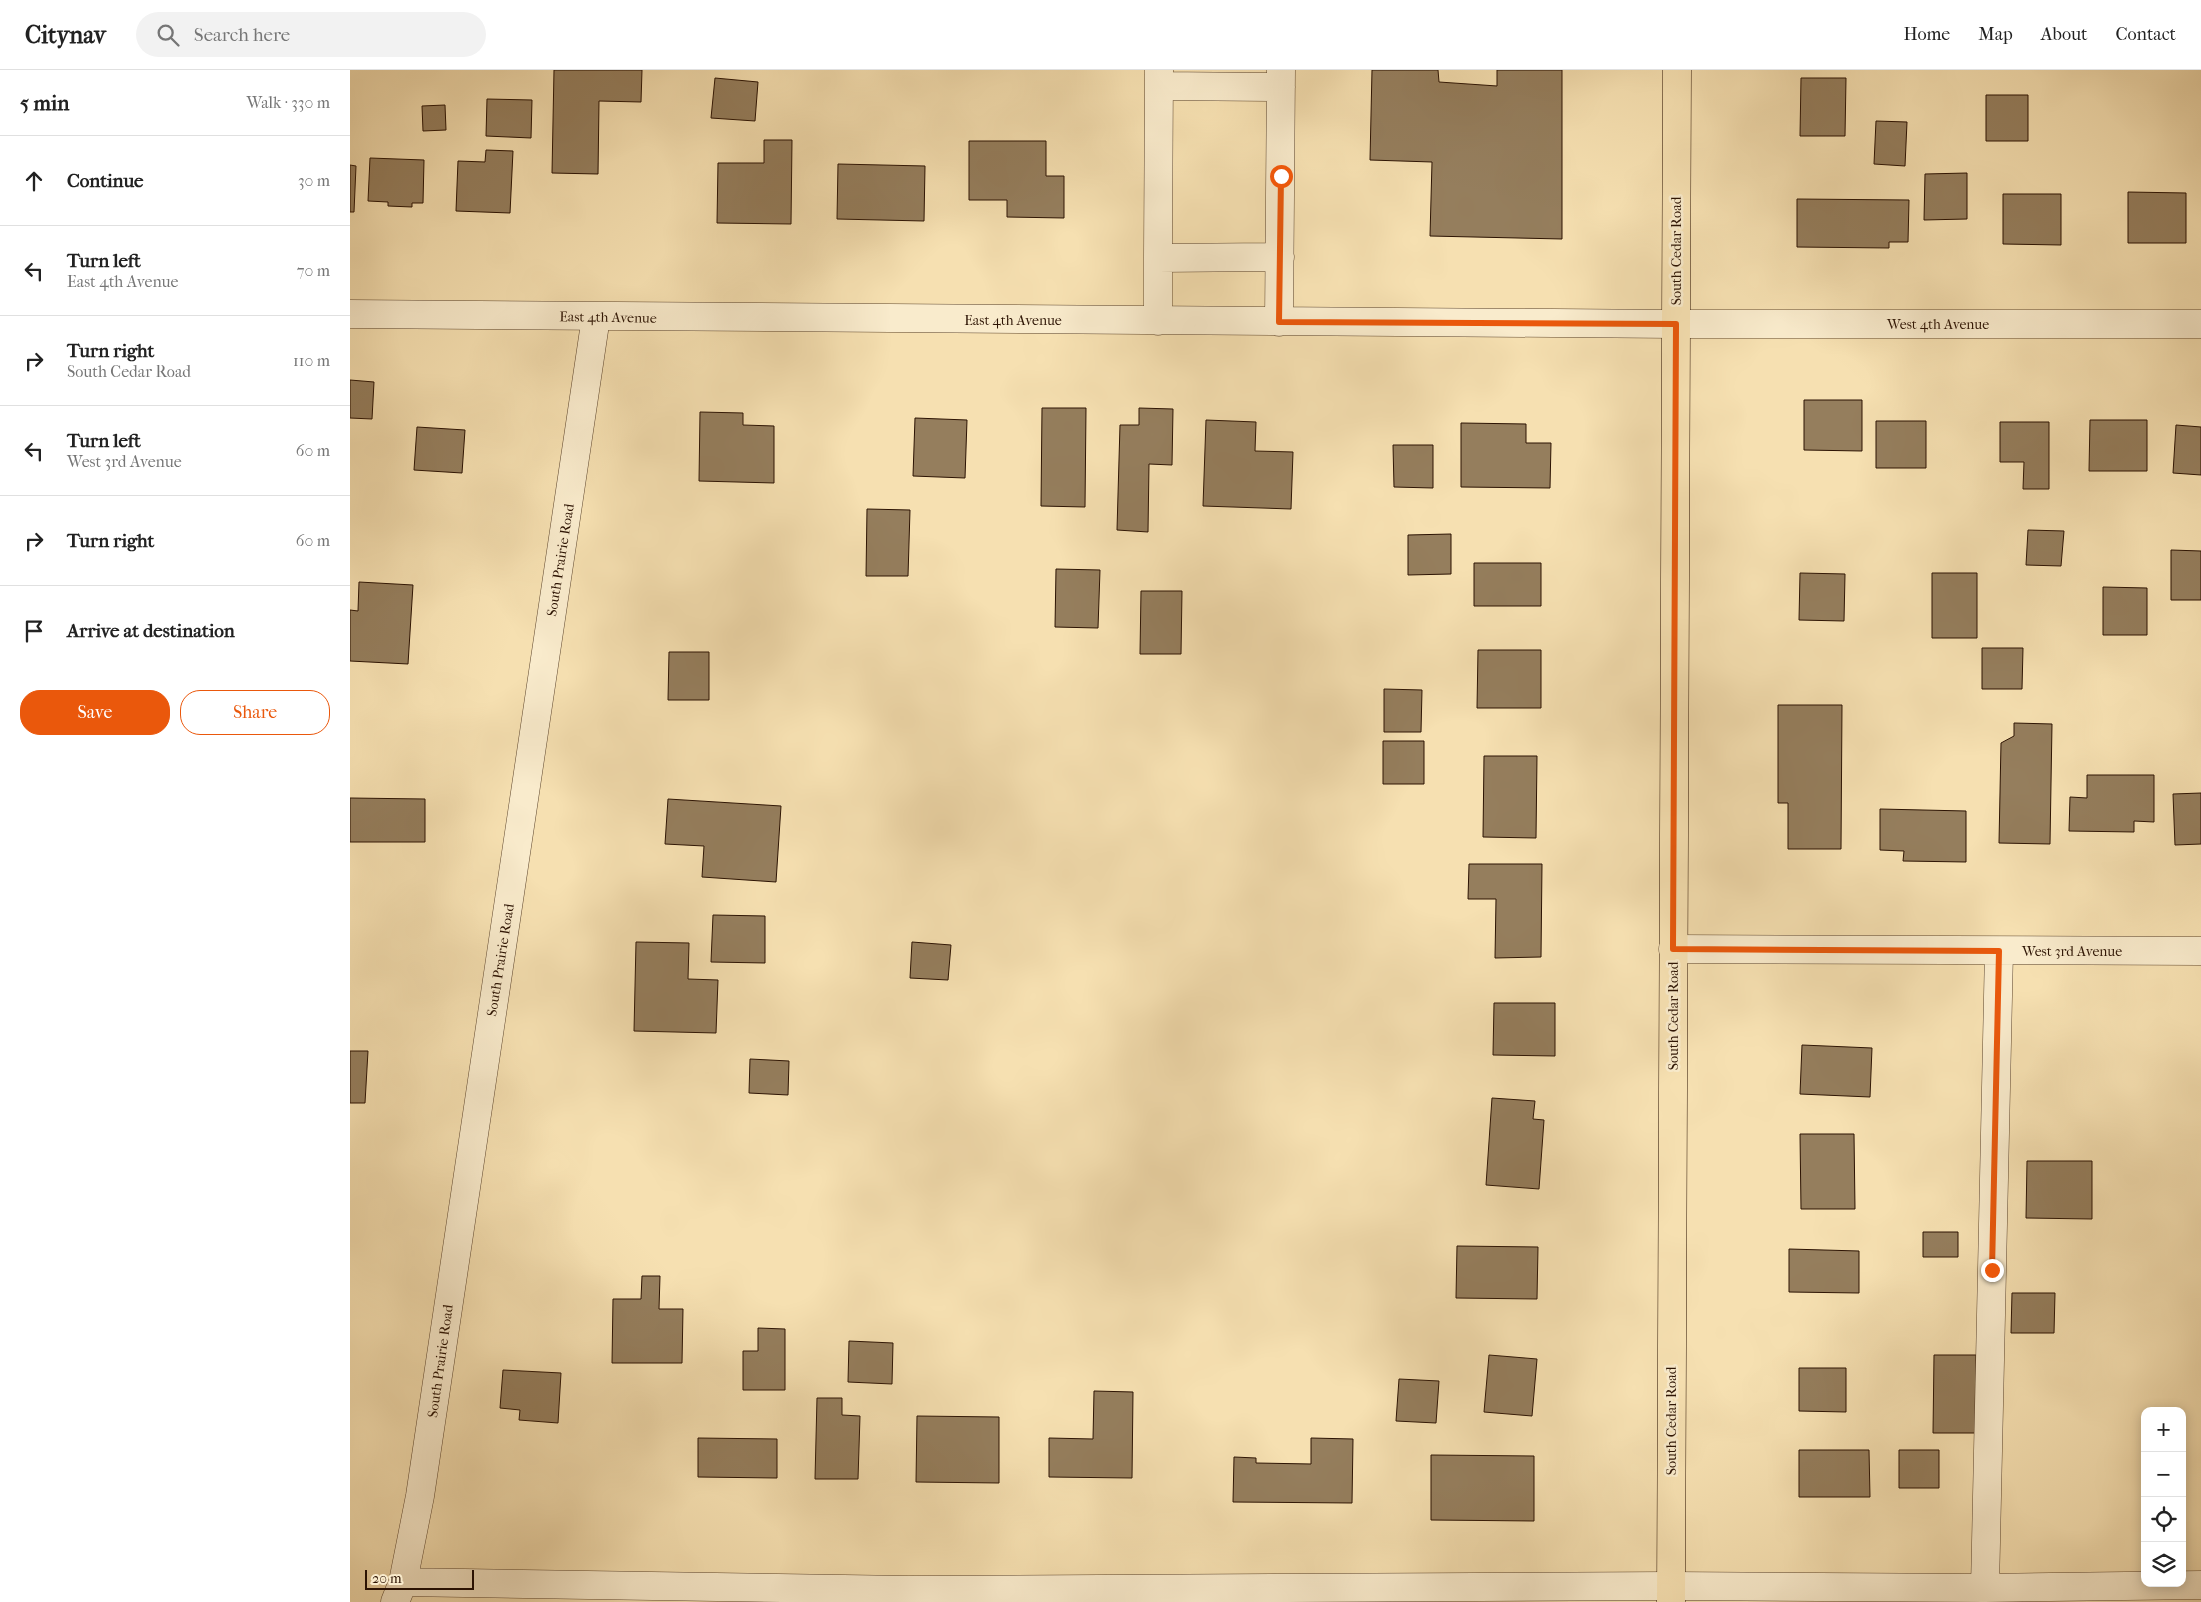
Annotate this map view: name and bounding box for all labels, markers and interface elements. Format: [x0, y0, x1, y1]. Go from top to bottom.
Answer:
search box [136, 12, 486, 57]
text: Citynav [25, 21, 106, 49]
icon: search [154, 21, 182, 49]
text: Search here [194, 24, 290, 46]
text: Home [1903, 24, 1950, 45]
text: Map [1978, 24, 2013, 45]
text: About [2041, 24, 2087, 45]
text: Contact [2115, 24, 2176, 45]
text: 5 min [20, 91, 69, 115]
text: Walk · 330 m [247, 93, 330, 112]
route start [1270, 165, 1293, 188]
icon: ahead [20, 167, 48, 195]
text: Continue [67, 170, 143, 192]
text: 30 m [298, 171, 330, 190]
street label: South Cedar Road [1668, 196, 1685, 305]
text: Turn left [67, 250, 141, 272]
icon: left [20, 257, 48, 285]
text: 70 m [297, 261, 330, 280]
text: East 4th Avenue [67, 272, 178, 291]
street label: East 4th Avenue [559, 308, 657, 327]
street label: East 4th Avenue [964, 312, 1062, 329]
street label: West 4th Avenue [1886, 316, 1989, 333]
text: Turn right [67, 340, 154, 362]
icon: right [20, 347, 48, 375]
text: 110 m [293, 351, 330, 370]
text: South Cedar Road [67, 362, 191, 381]
text: Turn left [67, 430, 141, 452]
icon: left [20, 437, 48, 465]
text: 60 m [296, 441, 330, 460]
text: West 3rd Avenue [67, 452, 182, 471]
street label: South Prairie Road [543, 502, 578, 618]
icon: right [20, 527, 48, 555]
text: Turn right [67, 530, 154, 552]
text: 60 m [296, 531, 330, 550]
icon: arrive [20, 617, 48, 645]
text: Arrive at destination [67, 620, 235, 642]
button: Save [20, 690, 170, 735]
button: Share [180, 690, 330, 735]
street label: South Prairie Road [483, 902, 518, 1018]
street label: West 3rd Avenue [2021, 943, 2122, 960]
street label: South Cedar Road [1665, 961, 1682, 1070]
route end [1981, 1259, 2004, 1282]
street label: South Prairie Road [424, 1303, 457, 1419]
street label: South Cedar Road [1663, 1366, 1680, 1475]
map controls [2141, 1407, 2186, 1587]
button: + [2141, 1407, 2186, 1452]
button: − [2141, 1452, 2186, 1497]
button: locate [2141, 1497, 2186, 1542]
button: layers [2141, 1542, 2186, 1587]
scale bar [365, 1567, 474, 1590]
text: 20 m [372, 1570, 402, 1587]

